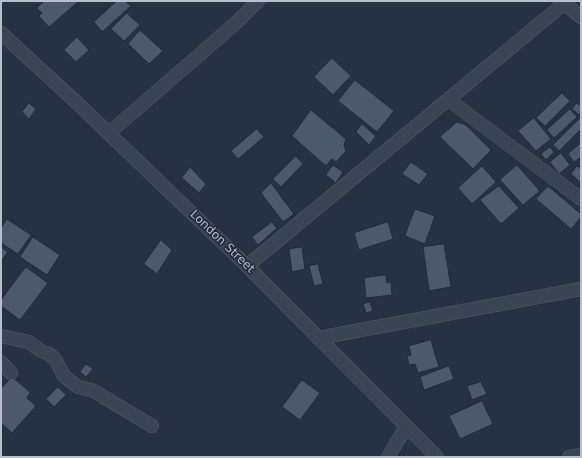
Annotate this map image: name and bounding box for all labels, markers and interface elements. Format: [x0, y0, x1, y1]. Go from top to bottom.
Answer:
street label: London Street [187, 208, 257, 276]

